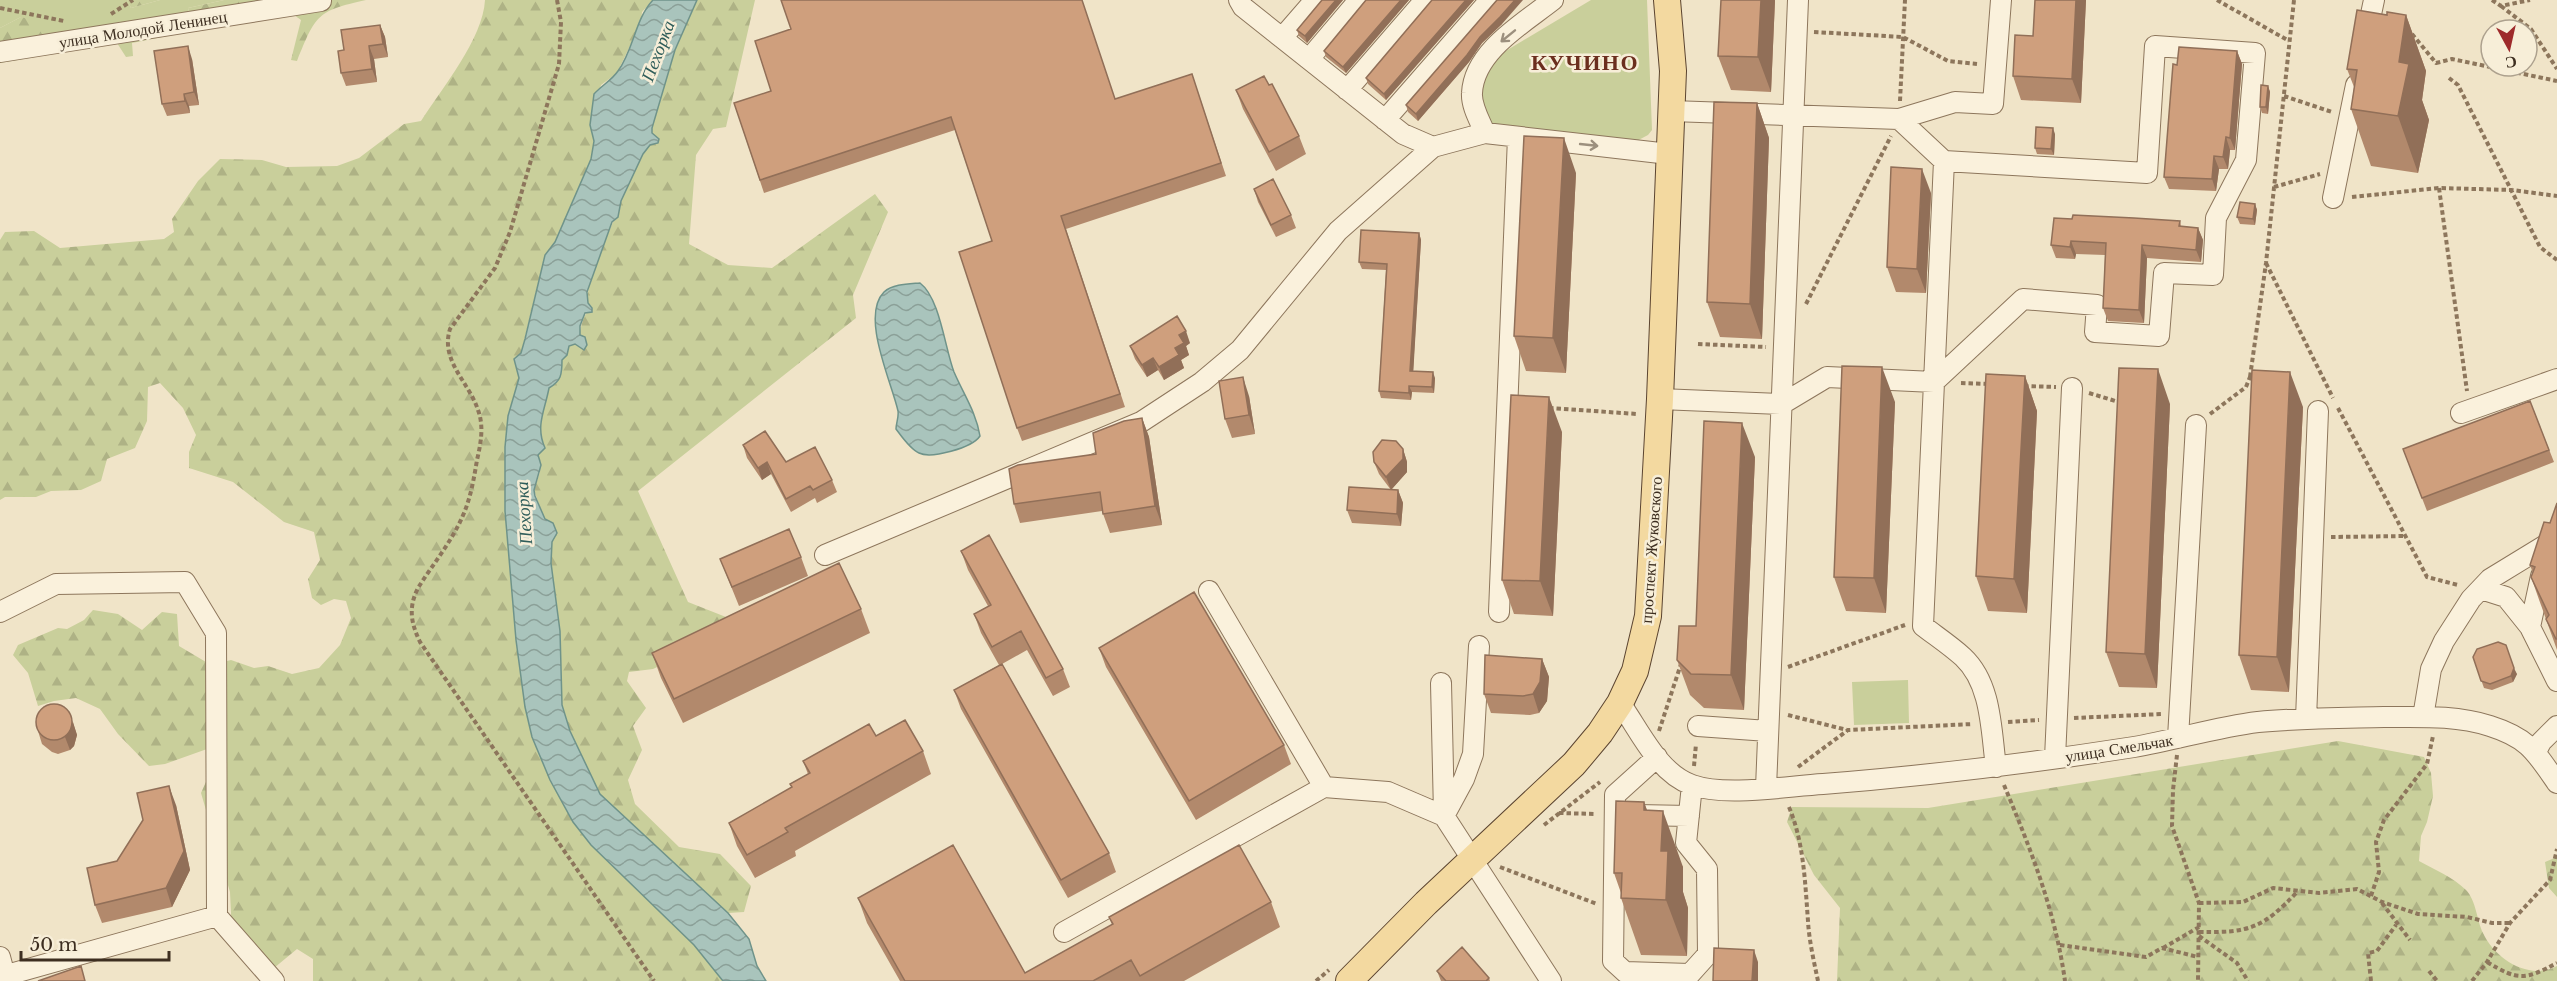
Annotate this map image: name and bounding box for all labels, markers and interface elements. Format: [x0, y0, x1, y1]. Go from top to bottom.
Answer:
street label: улица Молодой Ленинец [58, 6, 229, 52]
water label: Пехорка [636, 18, 680, 85]
north arrow [2479, 18, 2539, 78]
one-way arrow [1500, 30, 1516, 43]
district label: КУЧИНО [1531, 49, 1639, 76]
text: С [2504, 52, 2518, 74]
one-way arrow [1579, 140, 1599, 151]
street label: проспект Жуковского [1636, 476, 1666, 624]
water label: Пехорка [511, 481, 537, 546]
street label: улица Смельчак [2064, 730, 2175, 766]
scale bar [21, 924, 170, 962]
text: 50 m [30, 934, 78, 956]

